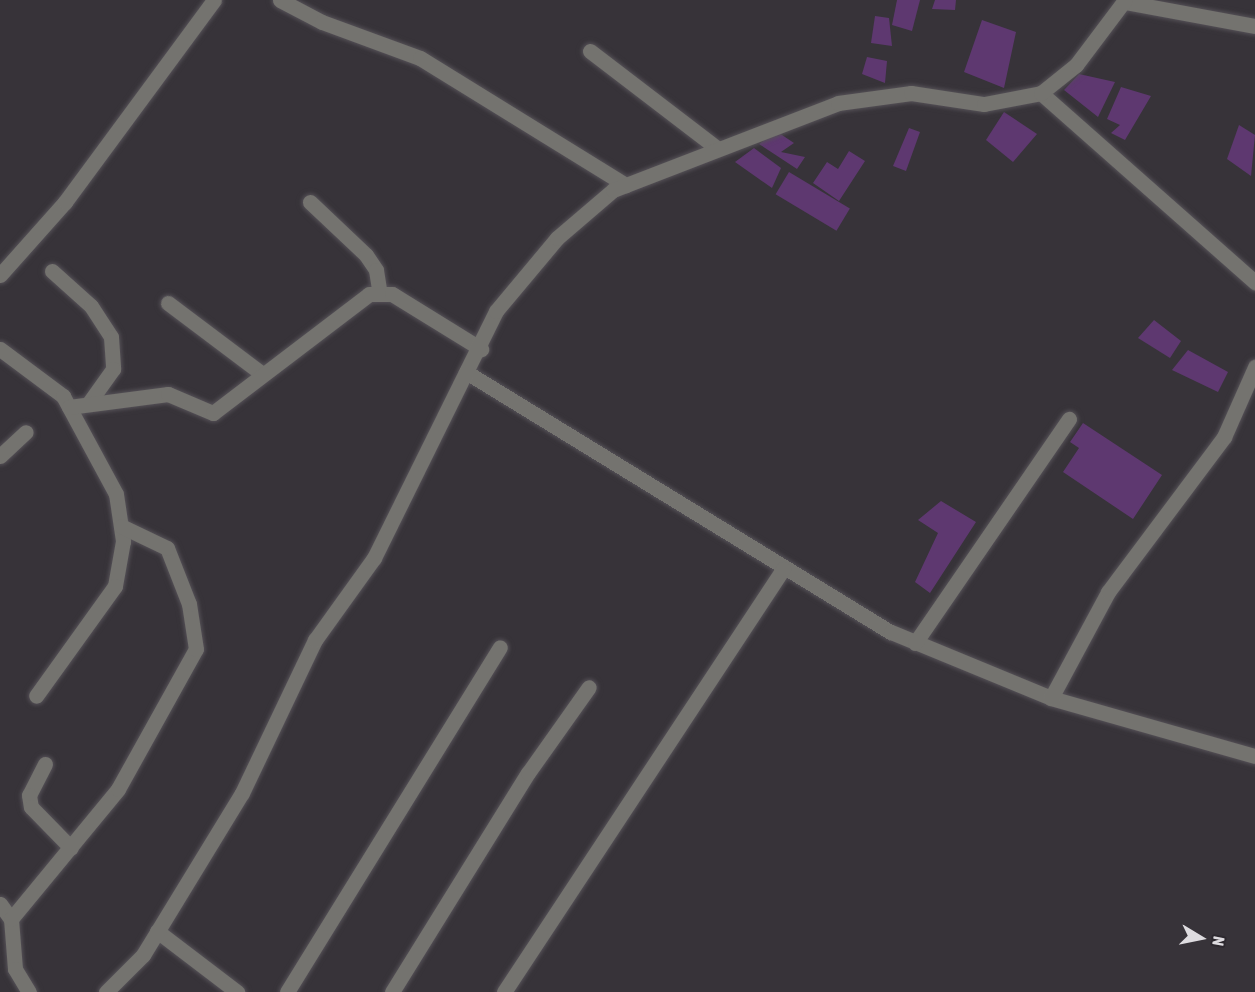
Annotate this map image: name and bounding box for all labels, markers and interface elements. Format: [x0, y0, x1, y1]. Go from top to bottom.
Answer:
north arrow [1171, 908, 1231, 968]
text: N [1209, 935, 1228, 947]

